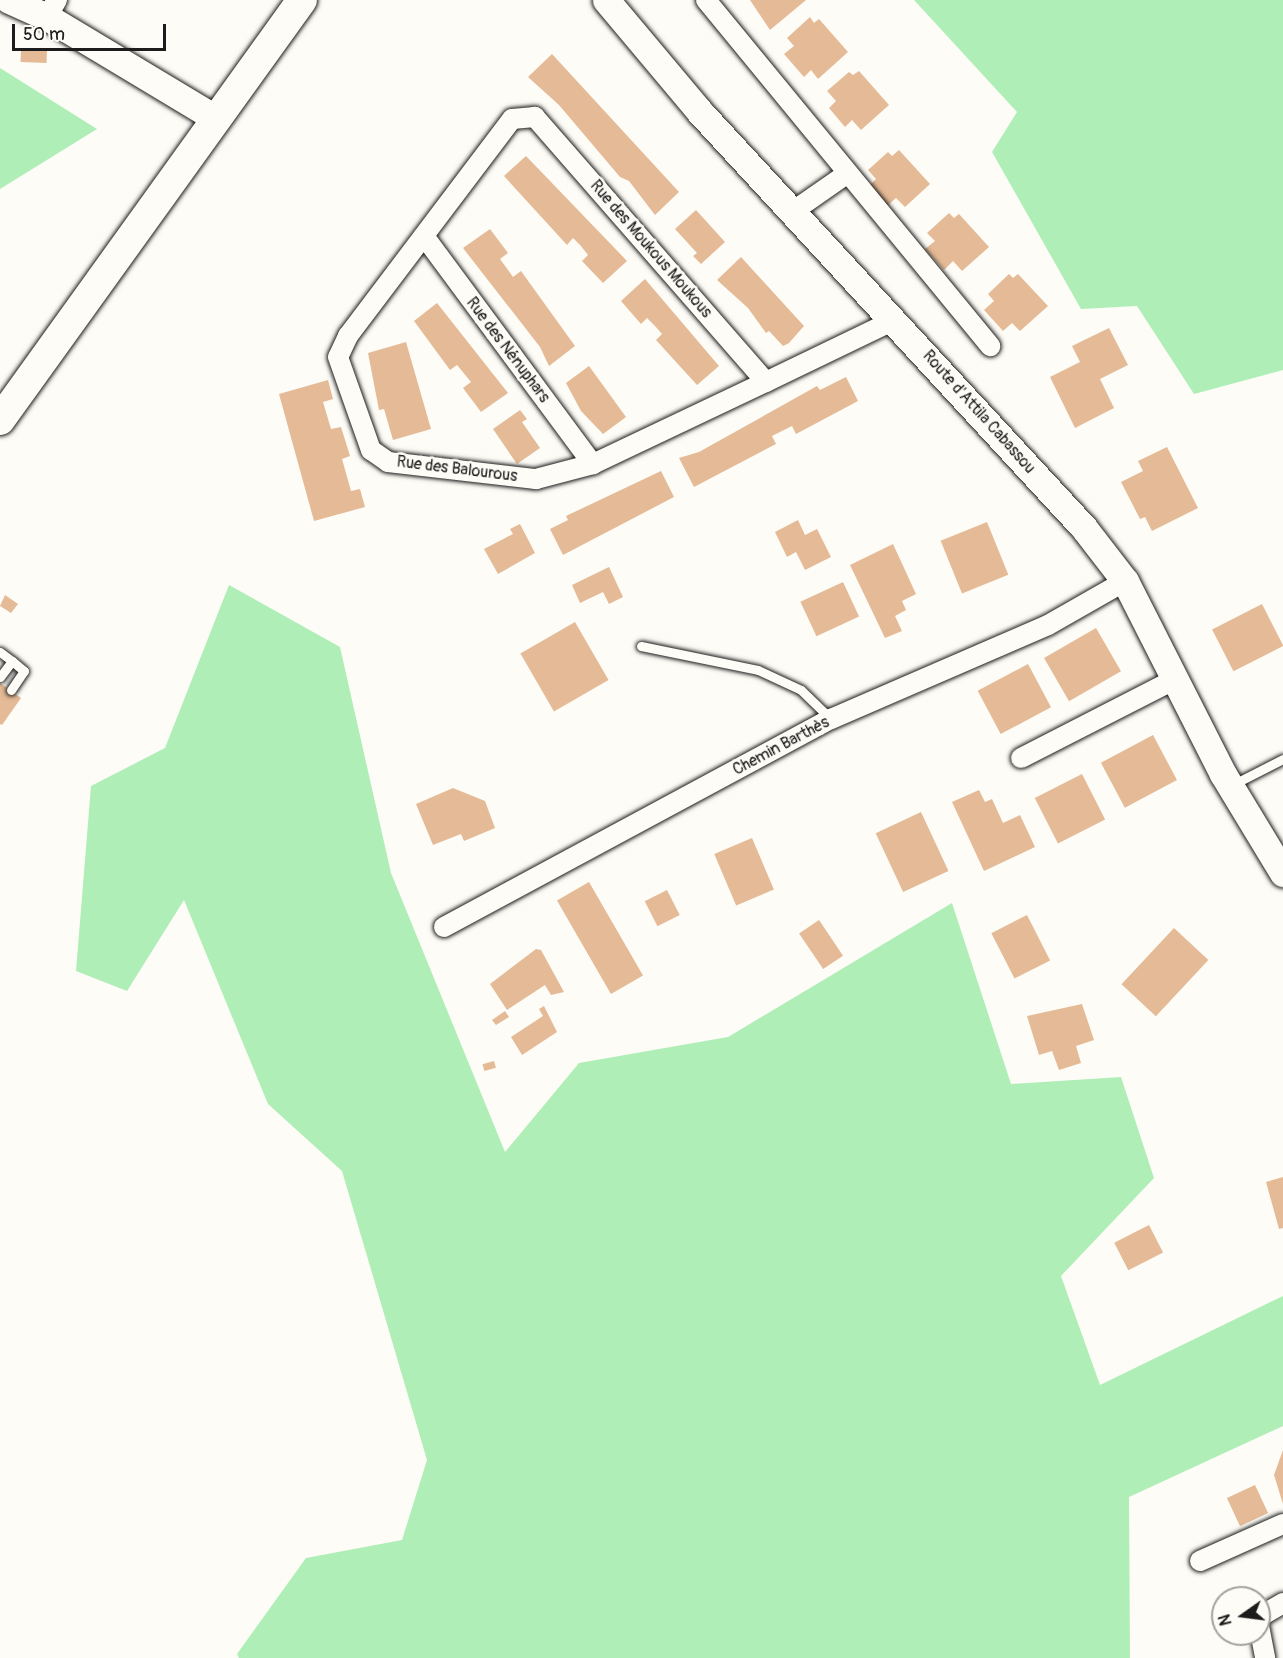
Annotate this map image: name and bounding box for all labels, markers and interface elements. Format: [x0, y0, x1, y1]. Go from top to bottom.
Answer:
scale bar [15, 12, 170, 50]
text: 50 m [23, 23, 65, 46]
street label: Rue des Moukous Moukous [586, 176, 716, 322]
street label: Rue des Nénuphars [462, 294, 554, 406]
street label: Route d'Attila Cabassou [919, 346, 1039, 478]
street label: Rue des Balourous [396, 452, 518, 486]
street label: Chemin Barthès [730, 713, 832, 779]
north arrow [1211, 1586, 1271, 1646]
text: N [1214, 1612, 1236, 1628]

